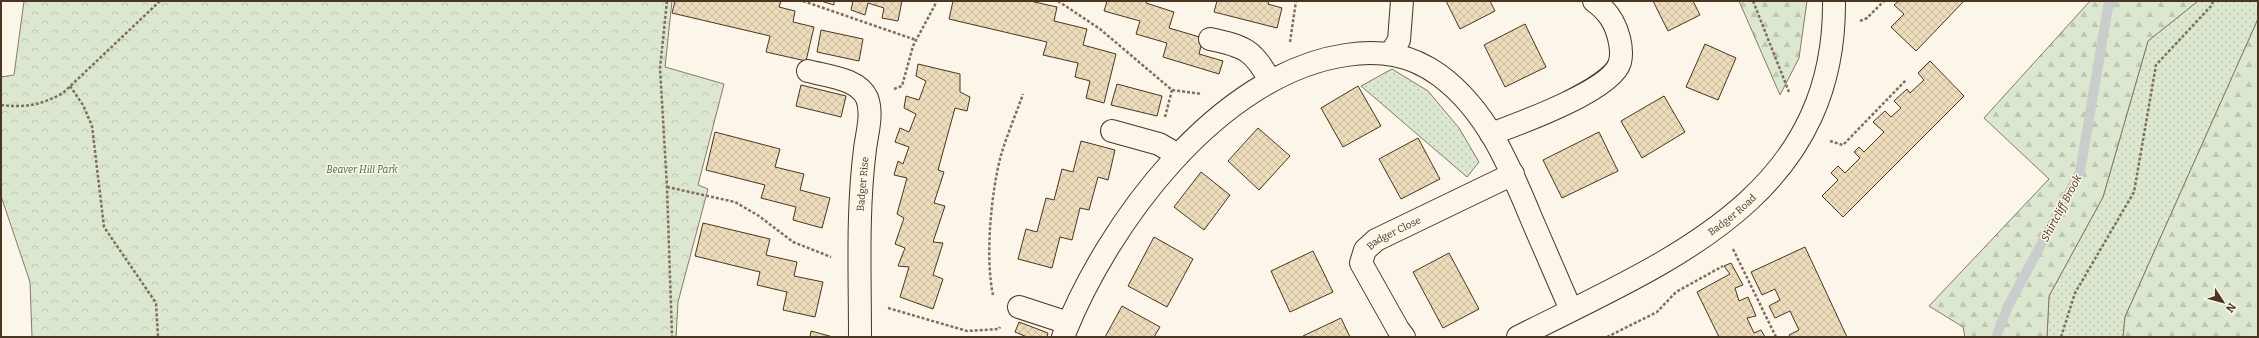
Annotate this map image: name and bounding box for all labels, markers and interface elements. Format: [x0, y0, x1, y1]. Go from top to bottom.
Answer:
street label: Badger Rise [855, 156, 871, 212]
park label: Beaver Hill Park [326, 164, 398, 176]
water label: Shirtcliff Brook [2038, 172, 2085, 244]
street label: Badger Road [1706, 192, 1759, 238]
street label: Badger Close [1364, 214, 1423, 253]
north arrow [2203, 282, 2243, 322]
text: N [2223, 300, 2238, 315]

